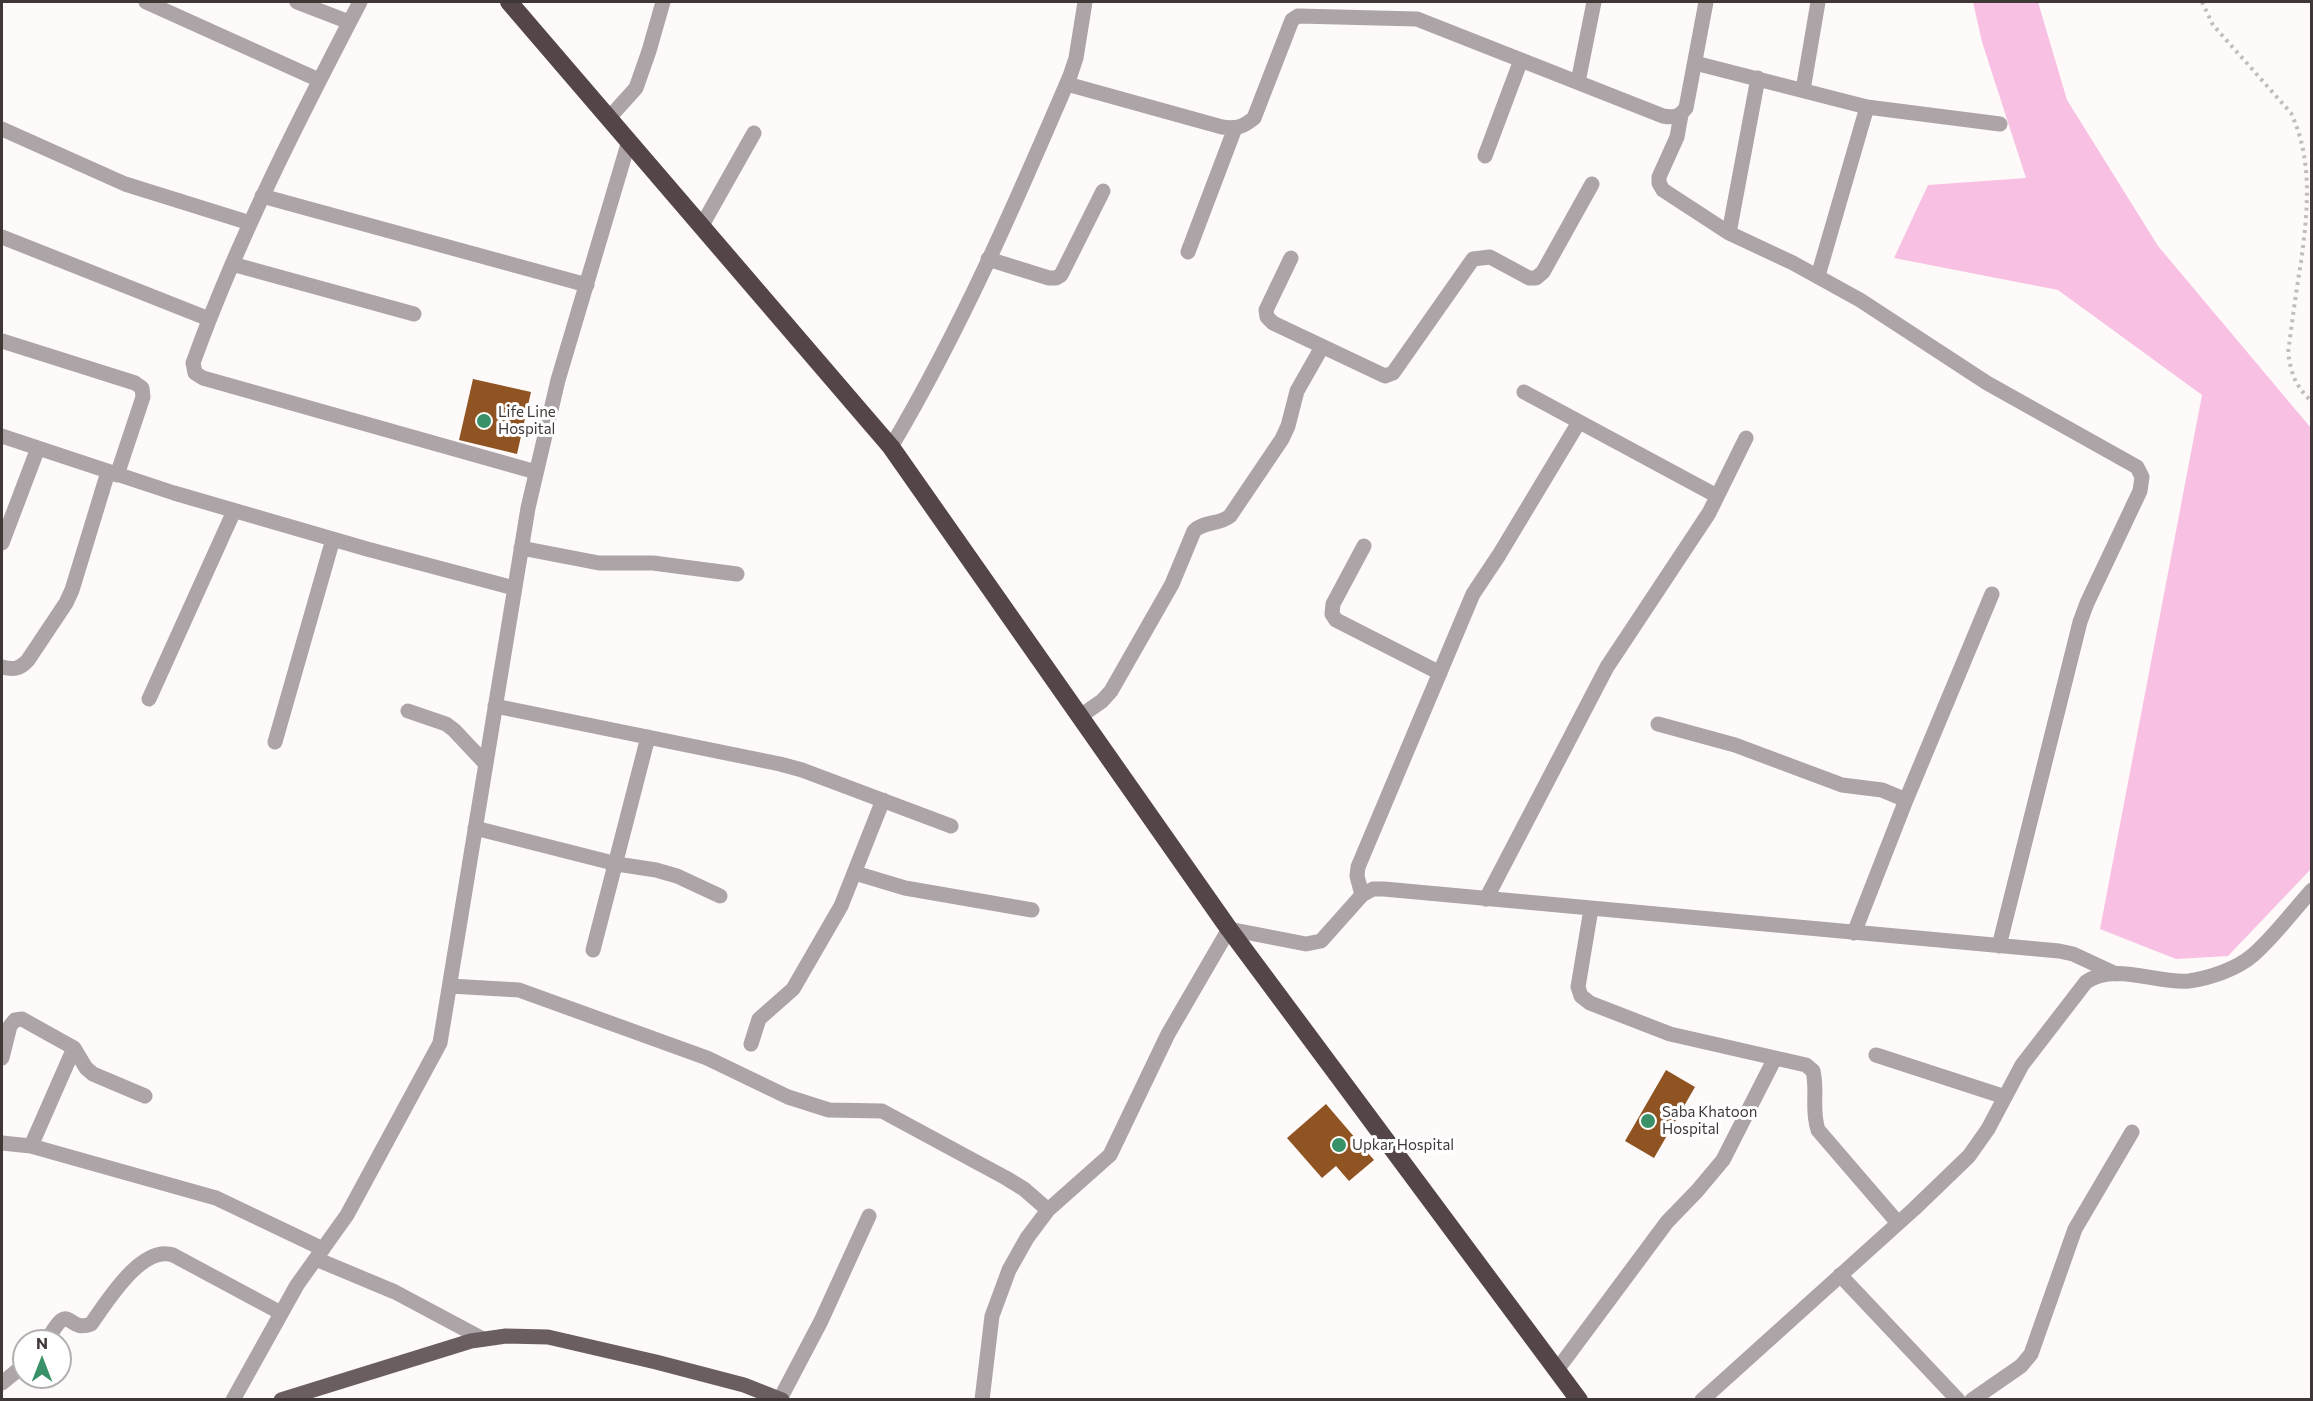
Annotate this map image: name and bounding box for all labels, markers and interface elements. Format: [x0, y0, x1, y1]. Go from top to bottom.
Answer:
place label: Life Line Hospital [498, 403, 556, 438]
marker: Life Line Hospital [475, 412, 493, 430]
place label: Saba Khatoon Hospital [1662, 1103, 1757, 1138]
marker: Saba Khatoon Hospital [1639, 1112, 1657, 1130]
marker: Upkar Hospital [1330, 1136, 1348, 1154]
place label: Upkar Hospital [1352, 1136, 1454, 1154]
north arrow [12, 1329, 72, 1389]
text: N [36, 1333, 48, 1352]

